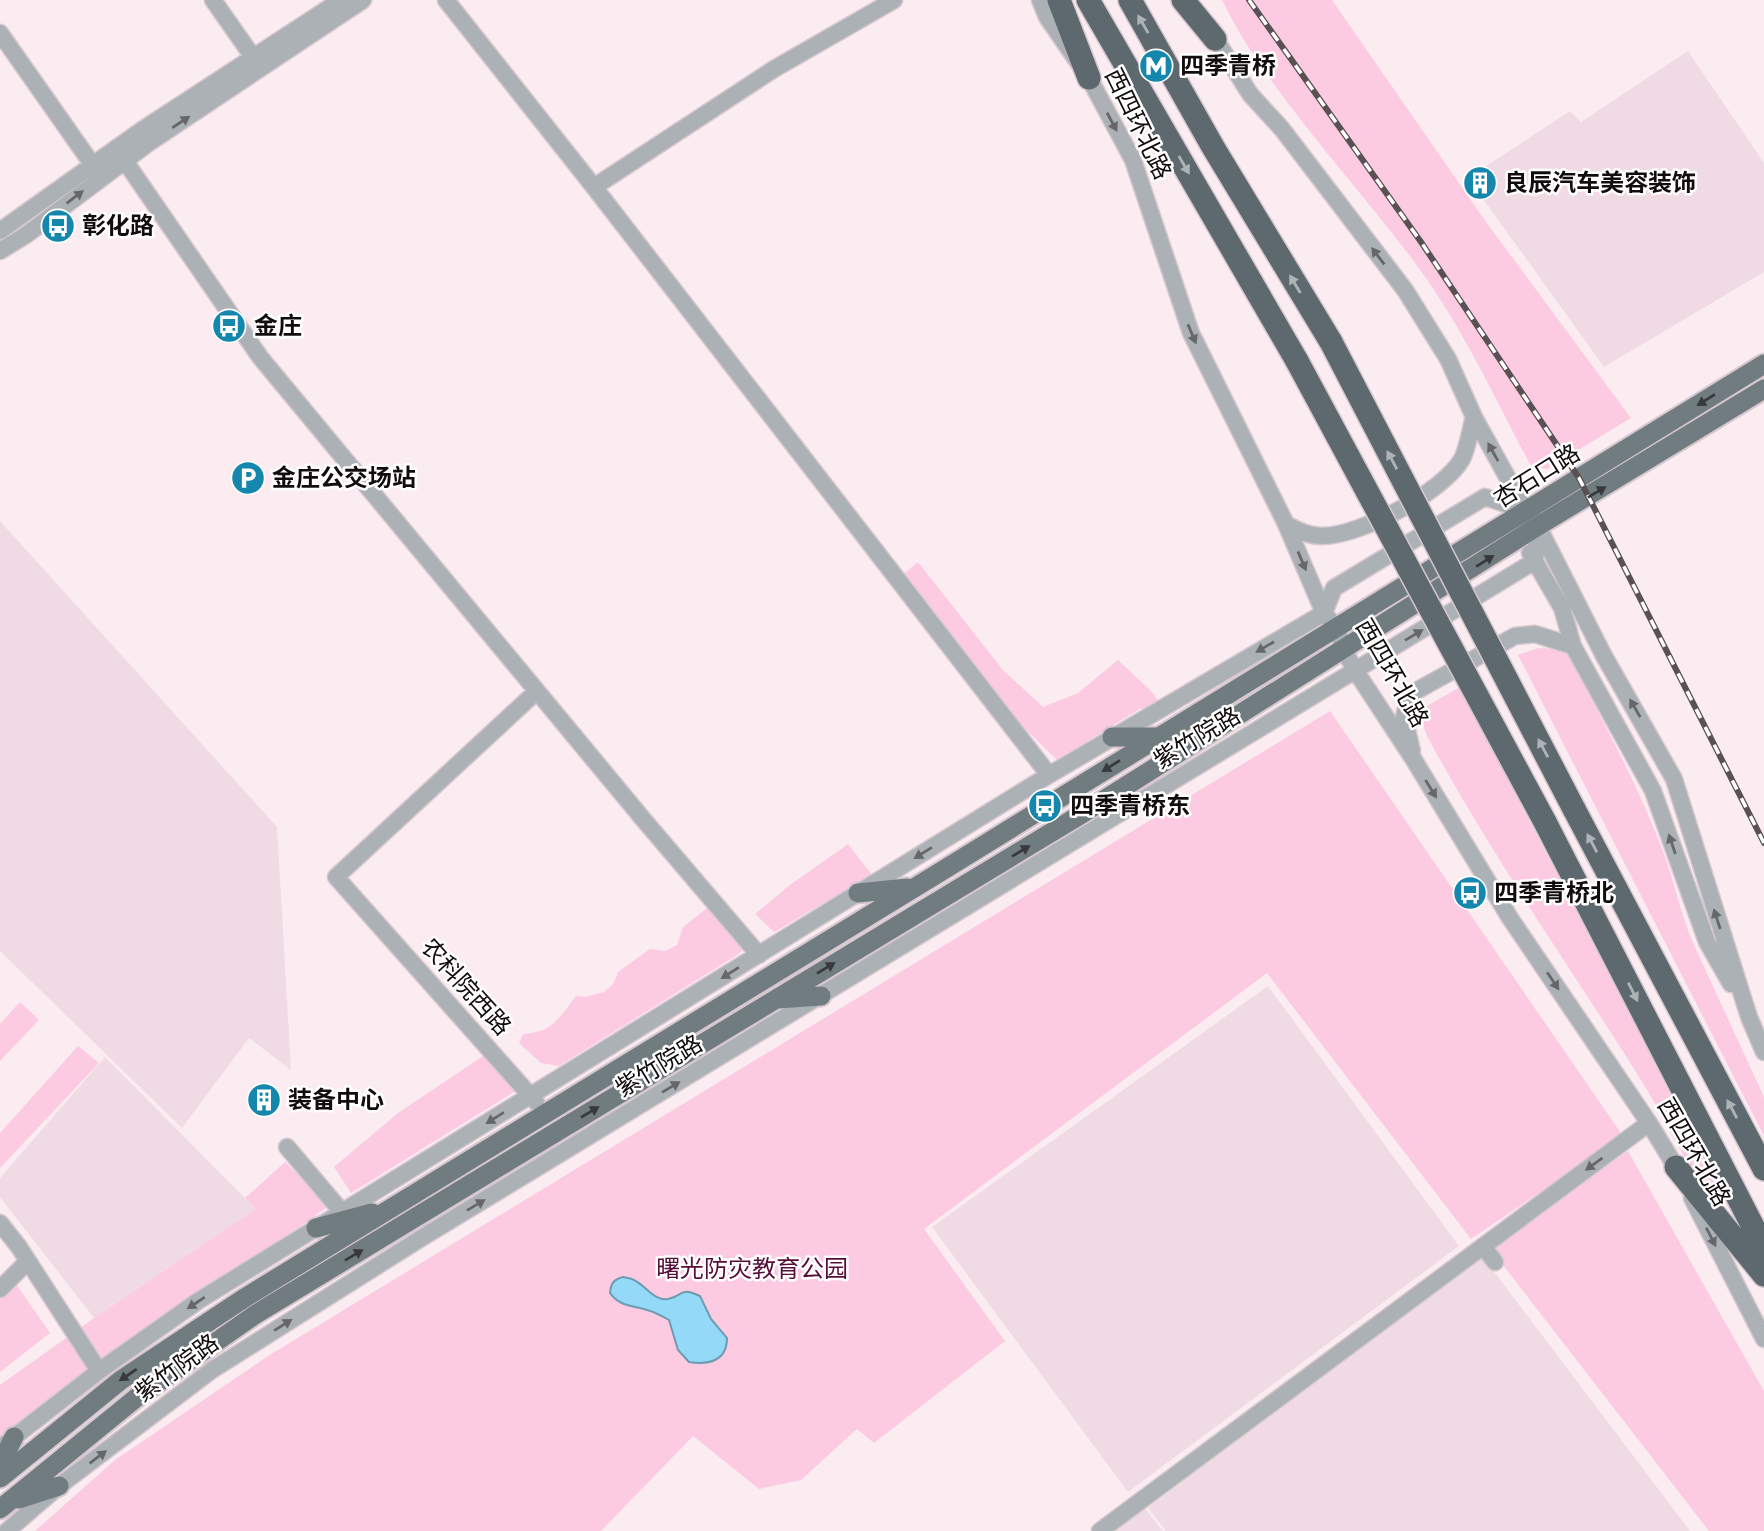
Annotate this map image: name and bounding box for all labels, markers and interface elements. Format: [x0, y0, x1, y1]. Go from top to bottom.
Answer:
one-way arrow [1137, 14, 1149, 34]
metro station icon: 四季青桥 [1137, 47, 1175, 85]
place label: 四季青桥 [1180, 52, 1276, 80]
street label: 西四环北路 [1099, 64, 1177, 184]
one-way arrow [1106, 112, 1118, 132]
one-way arrow [171, 116, 190, 129]
one-way arrow [1178, 155, 1190, 175]
building icon: 良辰汽车美容装饰 [1461, 164, 1499, 202]
place label: 良辰汽车美容装饰 [1504, 169, 1696, 197]
one-way arrow [66, 190, 84, 204]
bus stop icon: 彰化路 [39, 207, 77, 245]
place label: 彰化路 [82, 212, 154, 240]
one-way arrow [1372, 247, 1386, 265]
one-way arrow [1289, 274, 1302, 293]
bus stop icon: 金庄 [210, 307, 248, 345]
place label: 金庄 [254, 312, 302, 340]
one-way arrow [1186, 324, 1198, 344]
one-way arrow [1696, 393, 1716, 406]
street label: 杏石口路 [1489, 439, 1585, 513]
one-way arrow [1487, 442, 1499, 461]
one-way arrow [1386, 450, 1398, 470]
parking icon: 金庄公交场站 [229, 459, 267, 497]
place label: 金庄公交场站 [272, 464, 416, 492]
one-way arrow [1587, 485, 1606, 498]
one-way arrow [1296, 551, 1308, 571]
one-way arrow [1475, 554, 1494, 567]
street label: 西四环北路 [1350, 614, 1434, 732]
one-way arrow [1404, 629, 1423, 641]
one-way arrow [1255, 641, 1275, 653]
one-way arrow [1629, 698, 1641, 718]
street label: 紫竹院路 [1149, 701, 1245, 775]
one-way arrow [1537, 738, 1549, 758]
one-way arrow [1101, 759, 1120, 772]
one-way arrow [1425, 779, 1438, 799]
bus stop icon: 四季青桥东 [1026, 787, 1064, 825]
place label: 四季青桥东 [1070, 792, 1190, 820]
one-way arrow [1586, 833, 1598, 852]
one-way arrow [1666, 833, 1677, 854]
one-way arrow [1012, 844, 1031, 857]
one-way arrow [914, 846, 933, 859]
bus stop icon: 四季青桥北 [1451, 874, 1489, 912]
place label: 四季青桥北 [1494, 879, 1614, 907]
one-way arrow [1711, 908, 1722, 929]
street label: 农科院西路 [415, 933, 517, 1041]
one-way arrow [817, 962, 836, 974]
one-way arrow [720, 966, 739, 979]
one-way arrow [1546, 972, 1560, 990]
one-way arrow [1627, 982, 1638, 1002]
street label: 紫竹院路 [611, 1029, 707, 1103]
building icon: 装备中心 [245, 1081, 283, 1119]
one-way arrow [661, 1081, 680, 1093]
place label: 装备中心 [288, 1086, 384, 1114]
street label: 西四环北路 [1652, 1093, 1736, 1211]
one-way arrow [1726, 1099, 1738, 1119]
one-way arrow [581, 1106, 600, 1118]
one-way arrow [485, 1112, 504, 1125]
one-way arrow [1585, 1157, 1604, 1171]
one-way arrow [467, 1198, 486, 1211]
one-way arrow [1706, 1227, 1717, 1247]
one-way arrow [344, 1249, 363, 1262]
park label: 曙光防灾教育公园 [656, 1255, 848, 1283]
one-way arrow [187, 1296, 205, 1310]
one-way arrow [274, 1319, 293, 1332]
street label: 紫竹院路 [130, 1328, 224, 1408]
one-way arrow [119, 1368, 137, 1382]
one-way arrow [88, 1449, 106, 1464]

